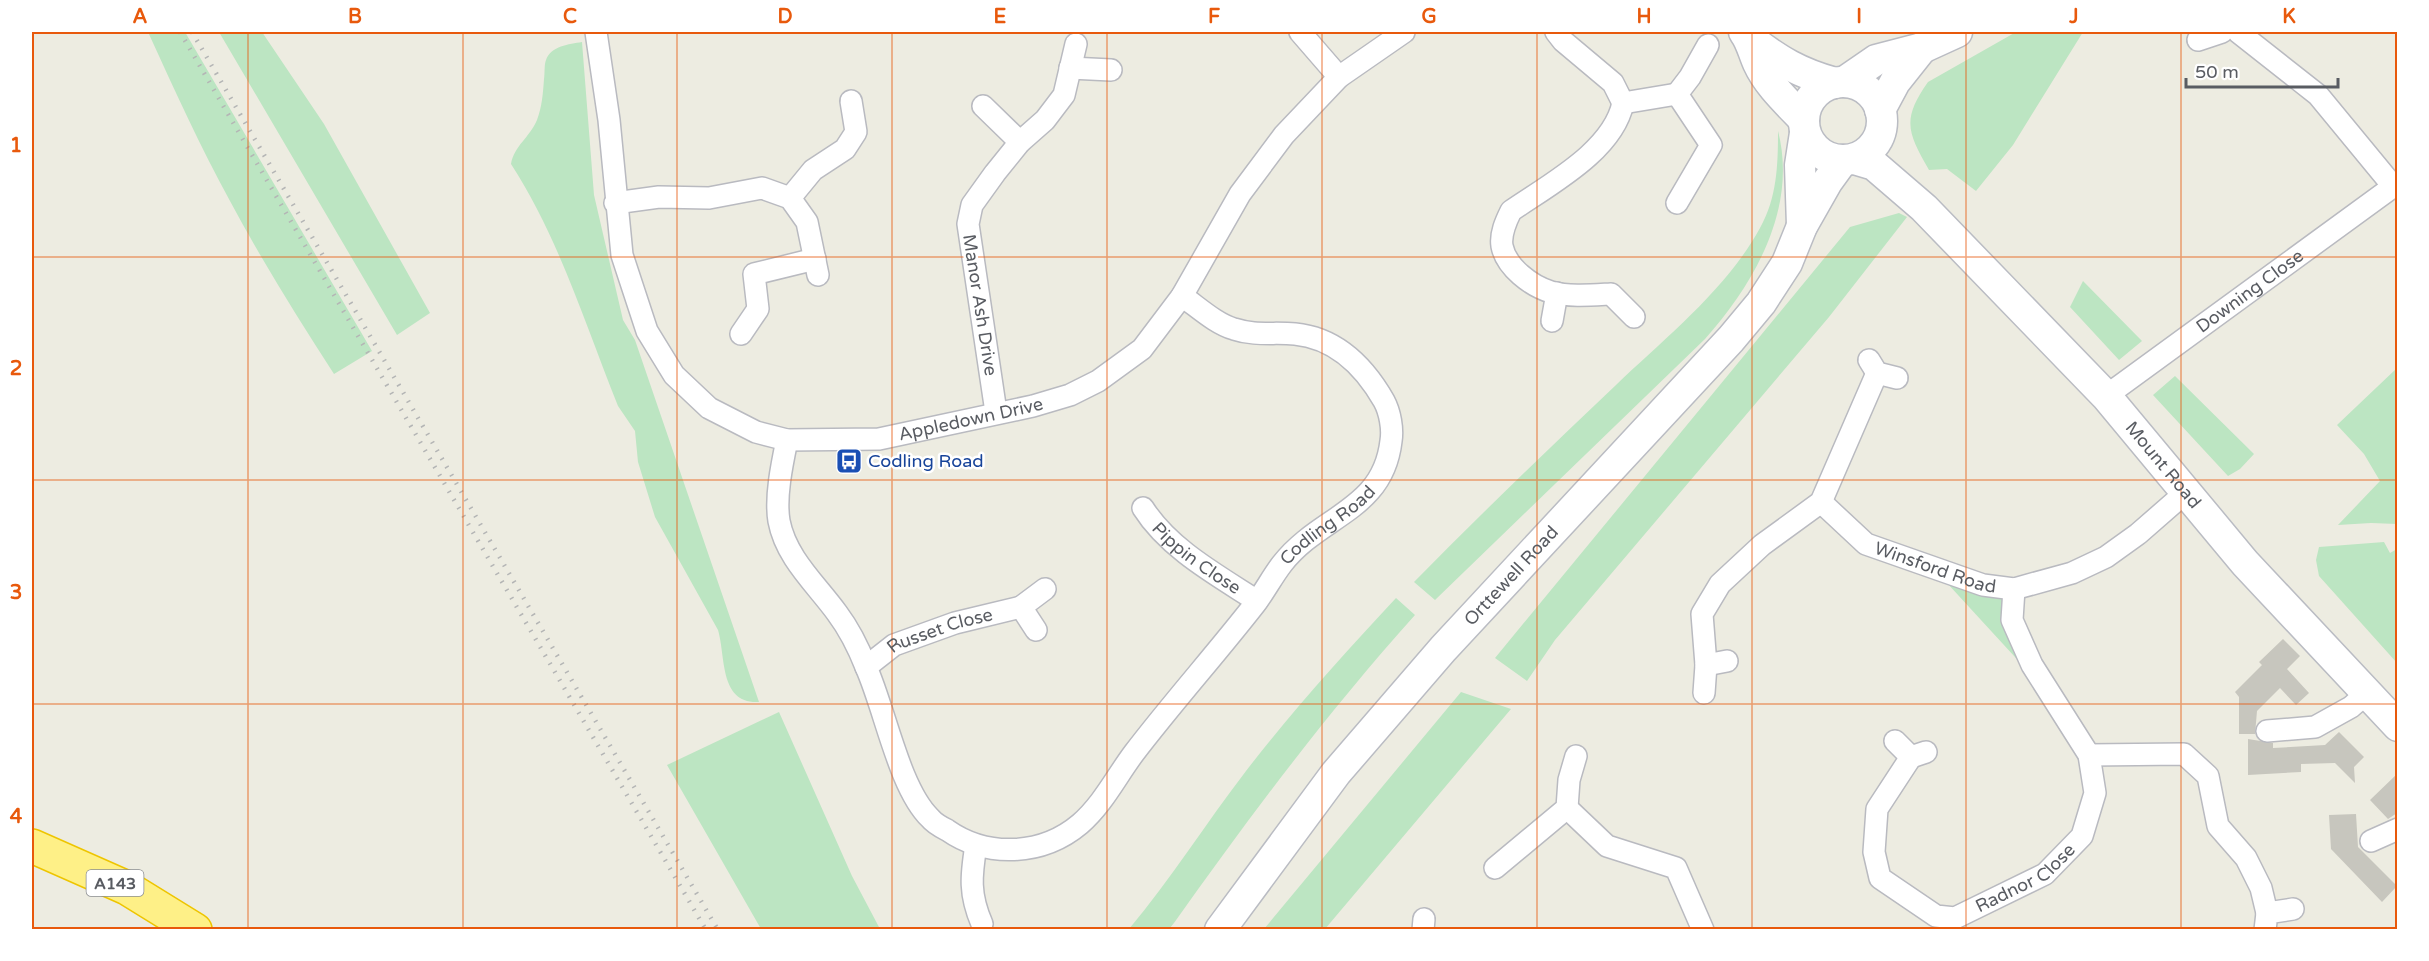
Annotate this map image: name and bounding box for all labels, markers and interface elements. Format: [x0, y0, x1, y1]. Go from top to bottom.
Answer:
text: A [133, 5, 148, 29]
text: B [348, 5, 362, 29]
text: C [563, 5, 577, 29]
text: D [777, 5, 793, 29]
text: E [994, 5, 1007, 29]
text: F [1208, 5, 1220, 29]
text: G [1421, 5, 1437, 29]
text: H [1636, 5, 1652, 29]
text: I [1856, 5, 1862, 29]
text: J [2068, 5, 2079, 29]
text: K [2282, 5, 2296, 29]
scale bar [2186, 51, 2338, 89]
text: 50 m [2195, 61, 2239, 83]
text: 1 [10, 134, 22, 158]
street label: Manor Ash Drive [958, 233, 1002, 377]
street label: Downing Close [2192, 245, 2308, 338]
text: 2 [10, 357, 22, 381]
street label: Appledown Drive [897, 393, 1046, 446]
street label: Mount Road [2121, 417, 2206, 513]
bus stop icon: Codling Road [834, 446, 864, 476]
place label: Codling Road [868, 450, 984, 472]
street label: Codling Road [1275, 481, 1380, 569]
street label: Pippin Close [1147, 517, 1245, 599]
street label: Orttewell Road [1459, 521, 1563, 630]
street label: Winsford Road [1872, 537, 1997, 598]
text: 3 [10, 581, 22, 605]
street label: Russet Close [882, 603, 995, 658]
text: 4 [10, 805, 23, 829]
street label: Radnor Close [1972, 839, 2080, 917]
road number: A143 [86, 870, 144, 896]

